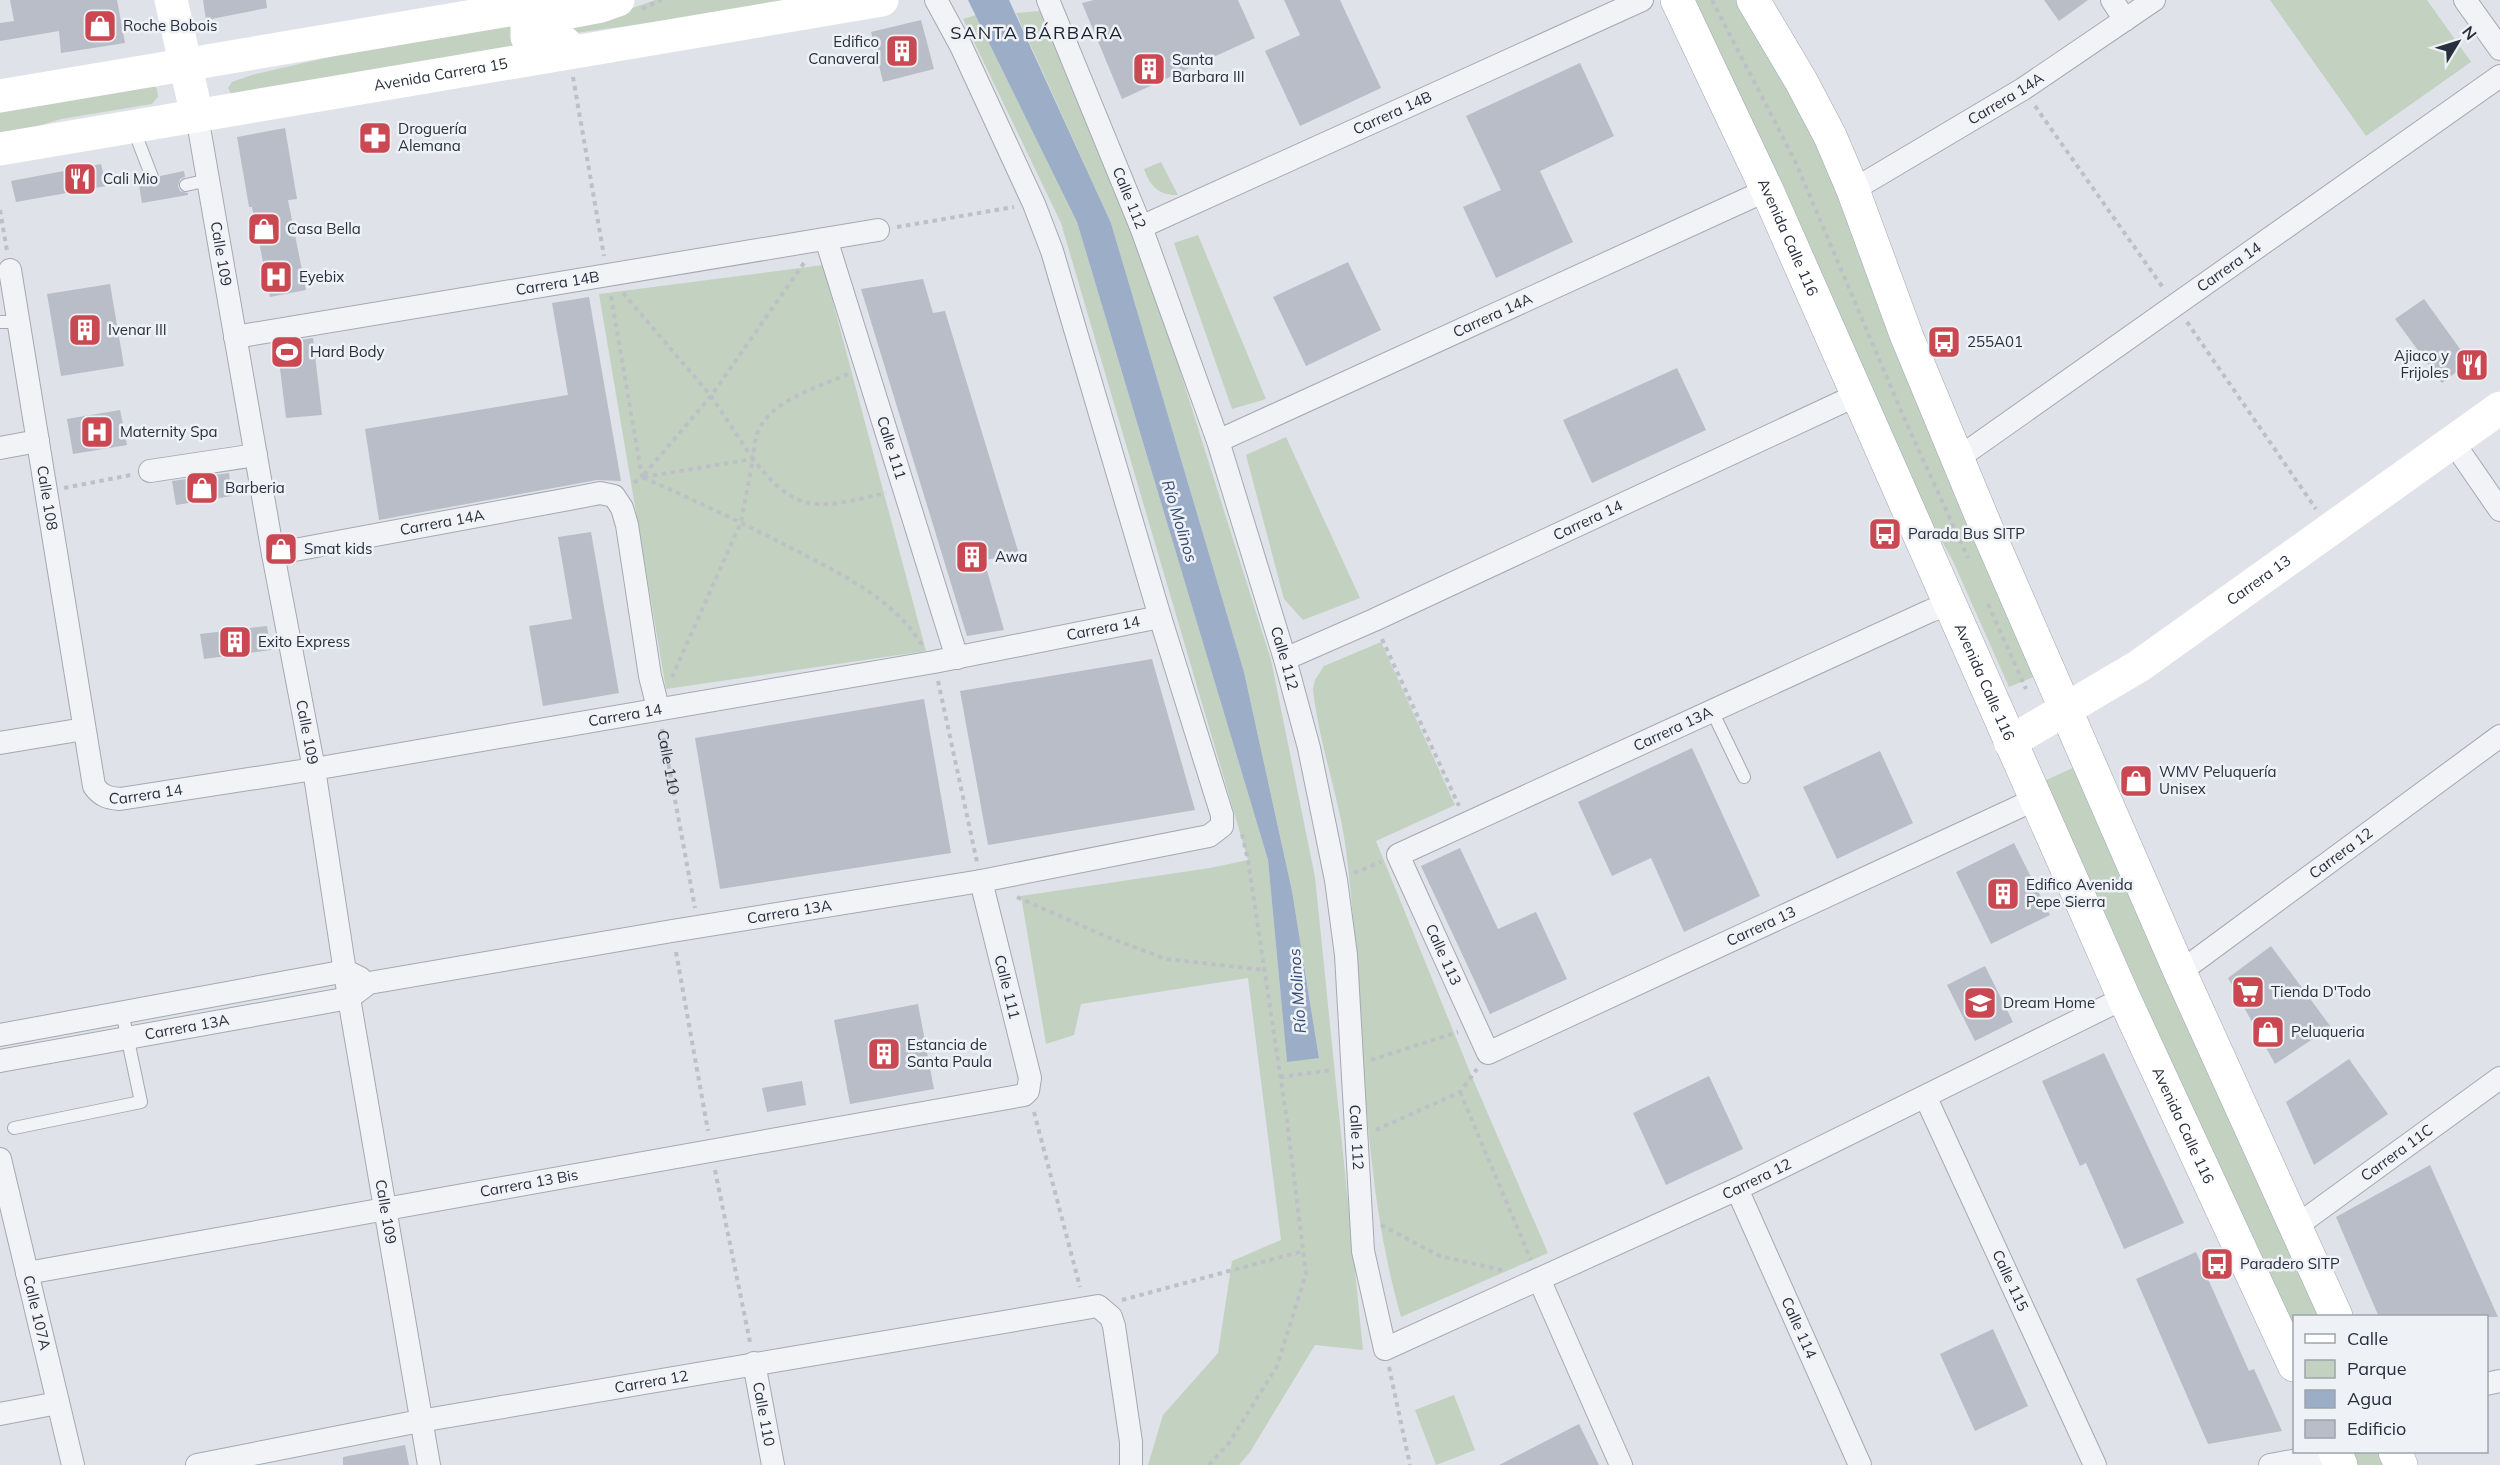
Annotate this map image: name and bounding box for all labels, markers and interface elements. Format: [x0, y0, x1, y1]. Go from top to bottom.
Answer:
shop icon: Roche Bobois [82, 8, 118, 44]
north arrow [2428, 12, 2488, 72]
place label: Roche Bobois [123, 16, 217, 35]
district label: SANTA BÁRBARA [950, 21, 1124, 44]
text: N [2458, 22, 2481, 44]
place label: Edifico Canaveral [808, 32, 879, 68]
building icon: Edifico Canaveral [884, 33, 920, 69]
place label: Santa Barbara III [1172, 50, 1245, 86]
building icon: Santa Barbara III [1131, 51, 1167, 87]
street label: Avenida Carrera 15 [372, 53, 509, 95]
street label: Carrera 14A [1964, 68, 2047, 129]
street label: Carrera 14B [1350, 87, 1435, 139]
place label: Droguería Alemana [398, 119, 467, 155]
pharmacy icon: Droguería Alemana [357, 120, 393, 156]
restaurant icon: Cali Mio [62, 161, 98, 197]
street label: Calle 112 [1108, 164, 1151, 232]
place label: Cali Mio [103, 169, 158, 188]
street label: Avenida Calle 116 [1754, 175, 1823, 299]
shop icon: Casa Bella [246, 211, 282, 247]
place label: Casa Bella [287, 219, 361, 238]
street label: Calle 109 [206, 220, 236, 288]
street label: Carrera 14 [2193, 237, 2265, 296]
hospital icon: Eyebix [258, 259, 294, 295]
place label: Eyebix [299, 267, 344, 286]
street label: Carrera 14B [514, 267, 601, 299]
street label: Carrera 14A [1450, 289, 1535, 341]
building icon: Ivenar III [67, 312, 103, 348]
place label: Ivenar III [108, 320, 167, 339]
bus stop icon: 255A01 [1926, 324, 1962, 360]
place label: 255A01 [1967, 332, 2023, 351]
sports icon: Hard Body [269, 334, 305, 370]
place label: Hard Body [310, 342, 385, 361]
place label: Ajiaco y Frijoles [2394, 346, 2449, 382]
restaurant icon: Ajiaco y Frijoles [2454, 347, 2490, 383]
hospital icon: Maternity Spa [79, 414, 115, 450]
street label: Calle 111 [873, 414, 911, 482]
place label: Maternity Spa [120, 422, 218, 441]
street label: Calle 108 [33, 464, 62, 532]
shop icon: Barberia [184, 470, 220, 506]
water label: Río Molinos [1158, 477, 1202, 565]
place label: Barberia [225, 478, 285, 497]
street label: Carrera 14 [1550, 496, 1625, 544]
street label: Carrera 14A [398, 505, 486, 539]
bus stop icon: Parada Bus SITP [1867, 516, 1903, 552]
place label: Parada Bus SITP [1908, 524, 2025, 543]
shop icon: Smat kids [263, 531, 299, 567]
place label: Smat kids [304, 539, 372, 558]
building icon: Awa [954, 539, 990, 575]
place label: Awa [995, 547, 1028, 566]
street label: Carrera 13 [2223, 551, 2294, 609]
street label: Carrera 14 [1065, 611, 1141, 644]
street label: Avenida Calle 116 [1951, 620, 2019, 743]
building icon: Exito Express [217, 624, 253, 660]
street label: Calle 112 [1267, 624, 1303, 692]
place label: Exito Express [258, 632, 350, 651]
street label: Calle 109 [292, 698, 323, 766]
street label: Carrera 14 [587, 699, 663, 731]
street label: Carrera 13A [1630, 702, 1715, 755]
street label: Calle 110 [653, 729, 684, 796]
place label: WMV Peluquería Unisex [2159, 762, 2277, 798]
shop icon: WMV Peluquería Unisex [2118, 763, 2154, 799]
street label: Carrera 14 [107, 779, 184, 808]
street label: Carrera 12 [2305, 823, 2376, 883]
place label: Edifico Avenida Pepe Sierra [2026, 875, 2133, 911]
building icon: Edifico Avenida Pepe Sierra [1985, 876, 2021, 912]
street label: Carrera 13A [746, 895, 833, 928]
street label: Carrera 13 [1723, 902, 1799, 950]
street label: Calle 113 [1422, 921, 1466, 988]
water label: Río Molinos [1284, 948, 1310, 1034]
street label: Calle 111 [990, 953, 1025, 1021]
supermarket icon: Tienda D'Todo [2230, 974, 2266, 1010]
place label: Tienda D'Todo [2271, 982, 2371, 1001]
school or university icon: Dream Home [1962, 985, 1998, 1021]
place label: Dream Home [2003, 993, 2095, 1012]
street label: Carrera 13A [143, 1010, 231, 1044]
shop icon: Peluqueria [2250, 1014, 2286, 1050]
place label: Peluqueria [2291, 1022, 2365, 1041]
place label: Estancia de Santa Paula [907, 1035, 992, 1071]
building icon: Estancia de Santa Paula [866, 1036, 902, 1072]
street label: Avenida Calle 116 [2148, 1064, 2219, 1187]
street label: Calle 112 [1346, 1104, 1368, 1170]
street label: Carrera 11C [2357, 1120, 2436, 1185]
street label: Carrera 12 [1719, 1154, 1794, 1203]
street label: Carrera 13 Bis [478, 1165, 580, 1201]
street label: Calle 109 [371, 1178, 401, 1246]
bus stop icon: Paradero SITP [2199, 1246, 2235, 1282]
street label: Calle 115 [1988, 1247, 2033, 1314]
place label: Paradero SITP [2240, 1254, 2340, 1273]
street label: Calle 107A [19, 1273, 55, 1352]
street label: Calle 114 [1777, 1294, 1821, 1361]
legend [2293, 1315, 2488, 1453]
text: Calle [2347, 1327, 2388, 1350]
text: Parque [2347, 1357, 2406, 1380]
street label: Carrera 12 [613, 1366, 690, 1397]
street label: Calle 110 [749, 1380, 779, 1448]
text: Agua [2347, 1387, 2392, 1410]
text: Edificio [2347, 1417, 2406, 1440]

